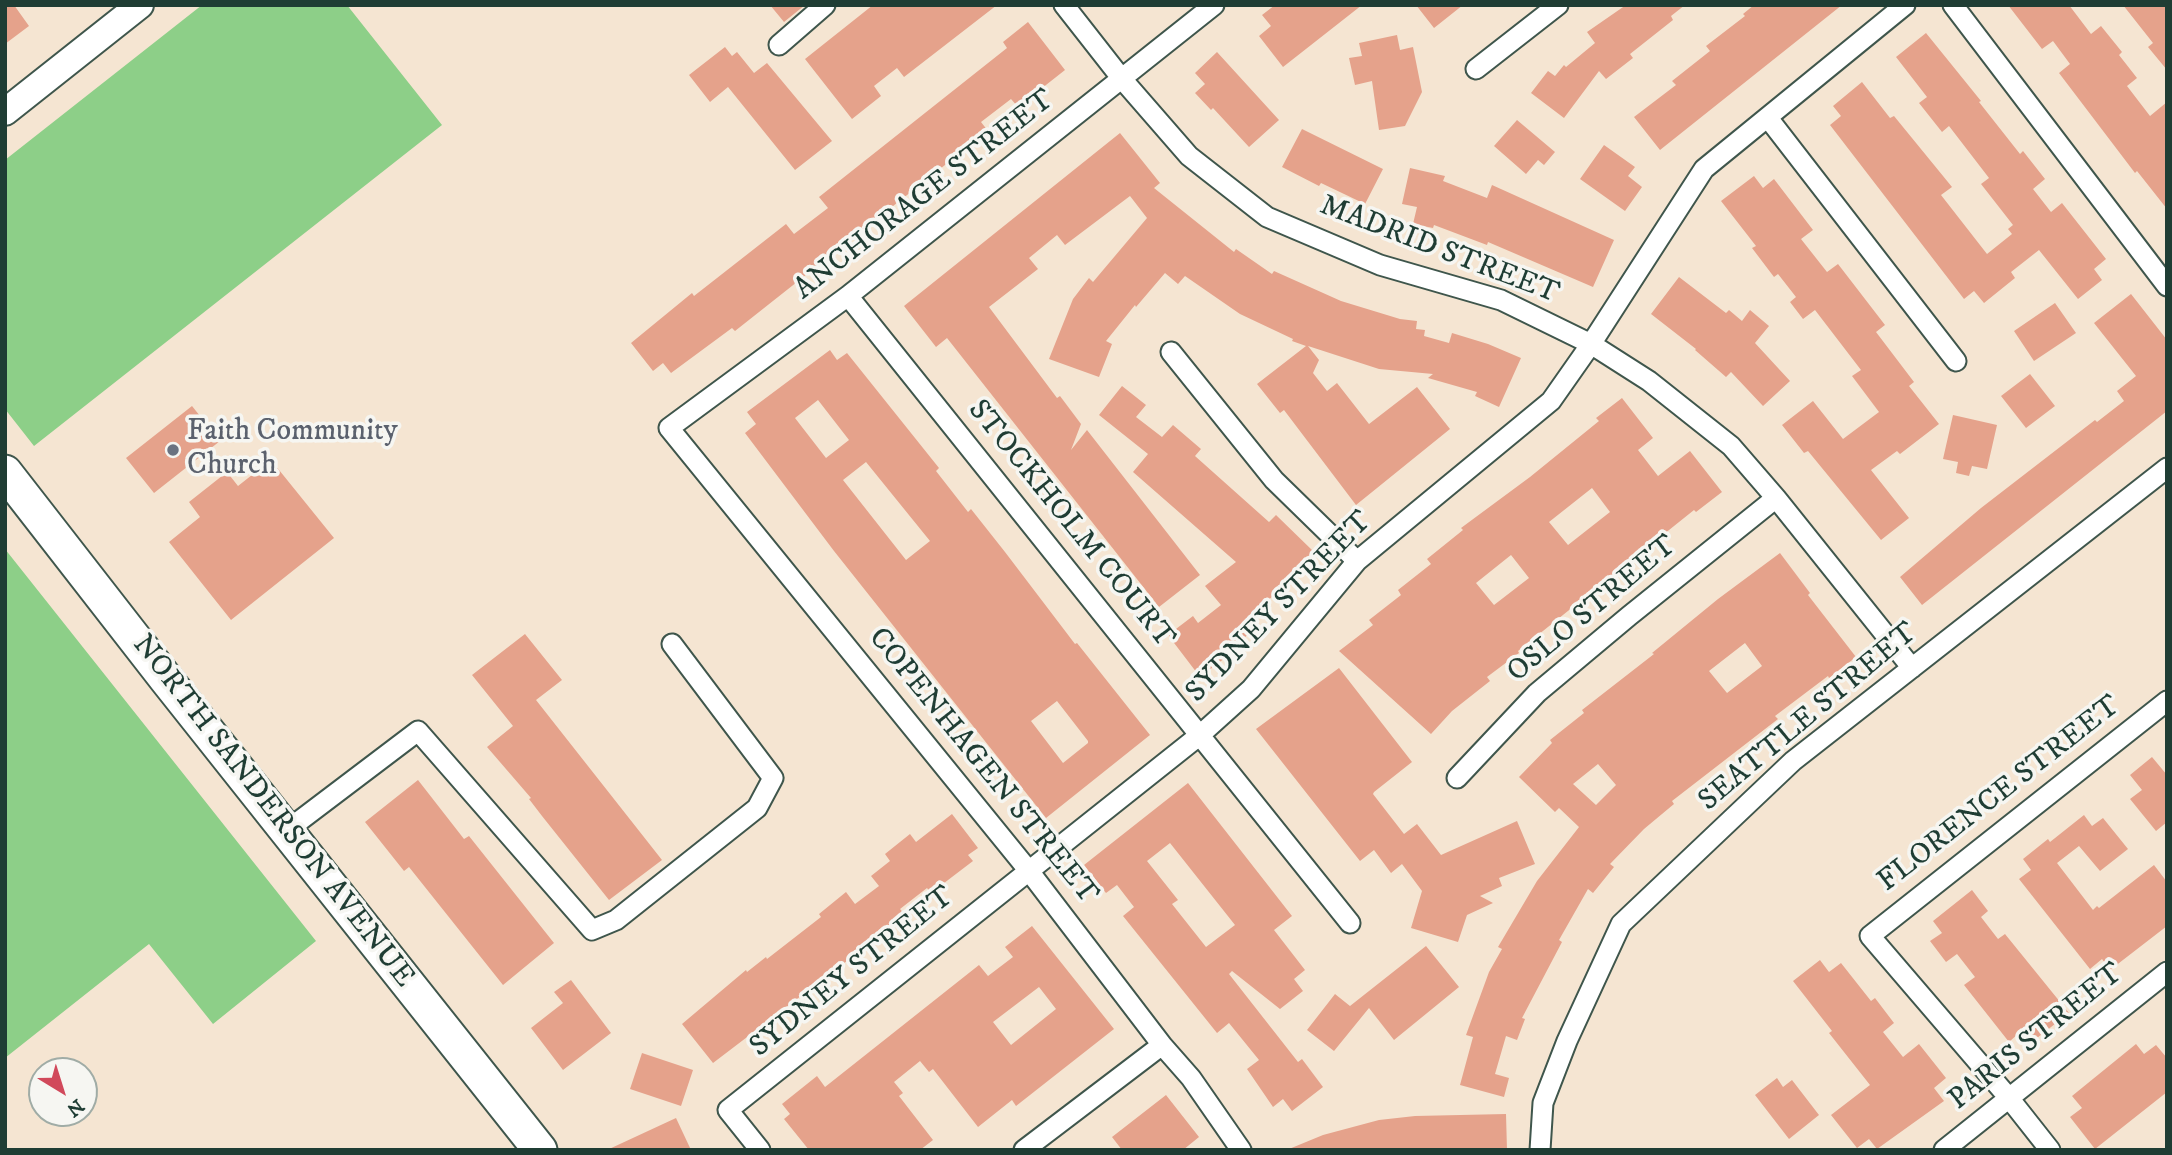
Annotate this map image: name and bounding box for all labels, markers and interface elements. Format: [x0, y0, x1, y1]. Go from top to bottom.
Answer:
street label: ANCHORAGE STREET [788, 83, 1062, 309]
street label: MADRID STREET [1314, 189, 1564, 313]
street label: STOCKHOLM COURT [959, 394, 1181, 656]
place label: Faith Community Church [187, 415, 398, 485]
marker: Faith Community Church [165, 442, 181, 458]
street label: SYDNEY STREET [1180, 505, 1380, 711]
street label: OSLO STREET [1501, 529, 1685, 691]
street label: SEATTLE STREET [1692, 616, 1926, 820]
street label: COPENHAGEN STREET [859, 622, 1105, 912]
street label: NORTH SANDERSON AVENUE [123, 629, 421, 995]
street label: FLORENCE STREET [1872, 689, 2128, 901]
street label: SYDNEY STREET [744, 880, 962, 1066]
street label: PARIS STREET [1943, 957, 2131, 1119]
north arrow [28, 1057, 98, 1127]
text: N [62, 1093, 88, 1121]

